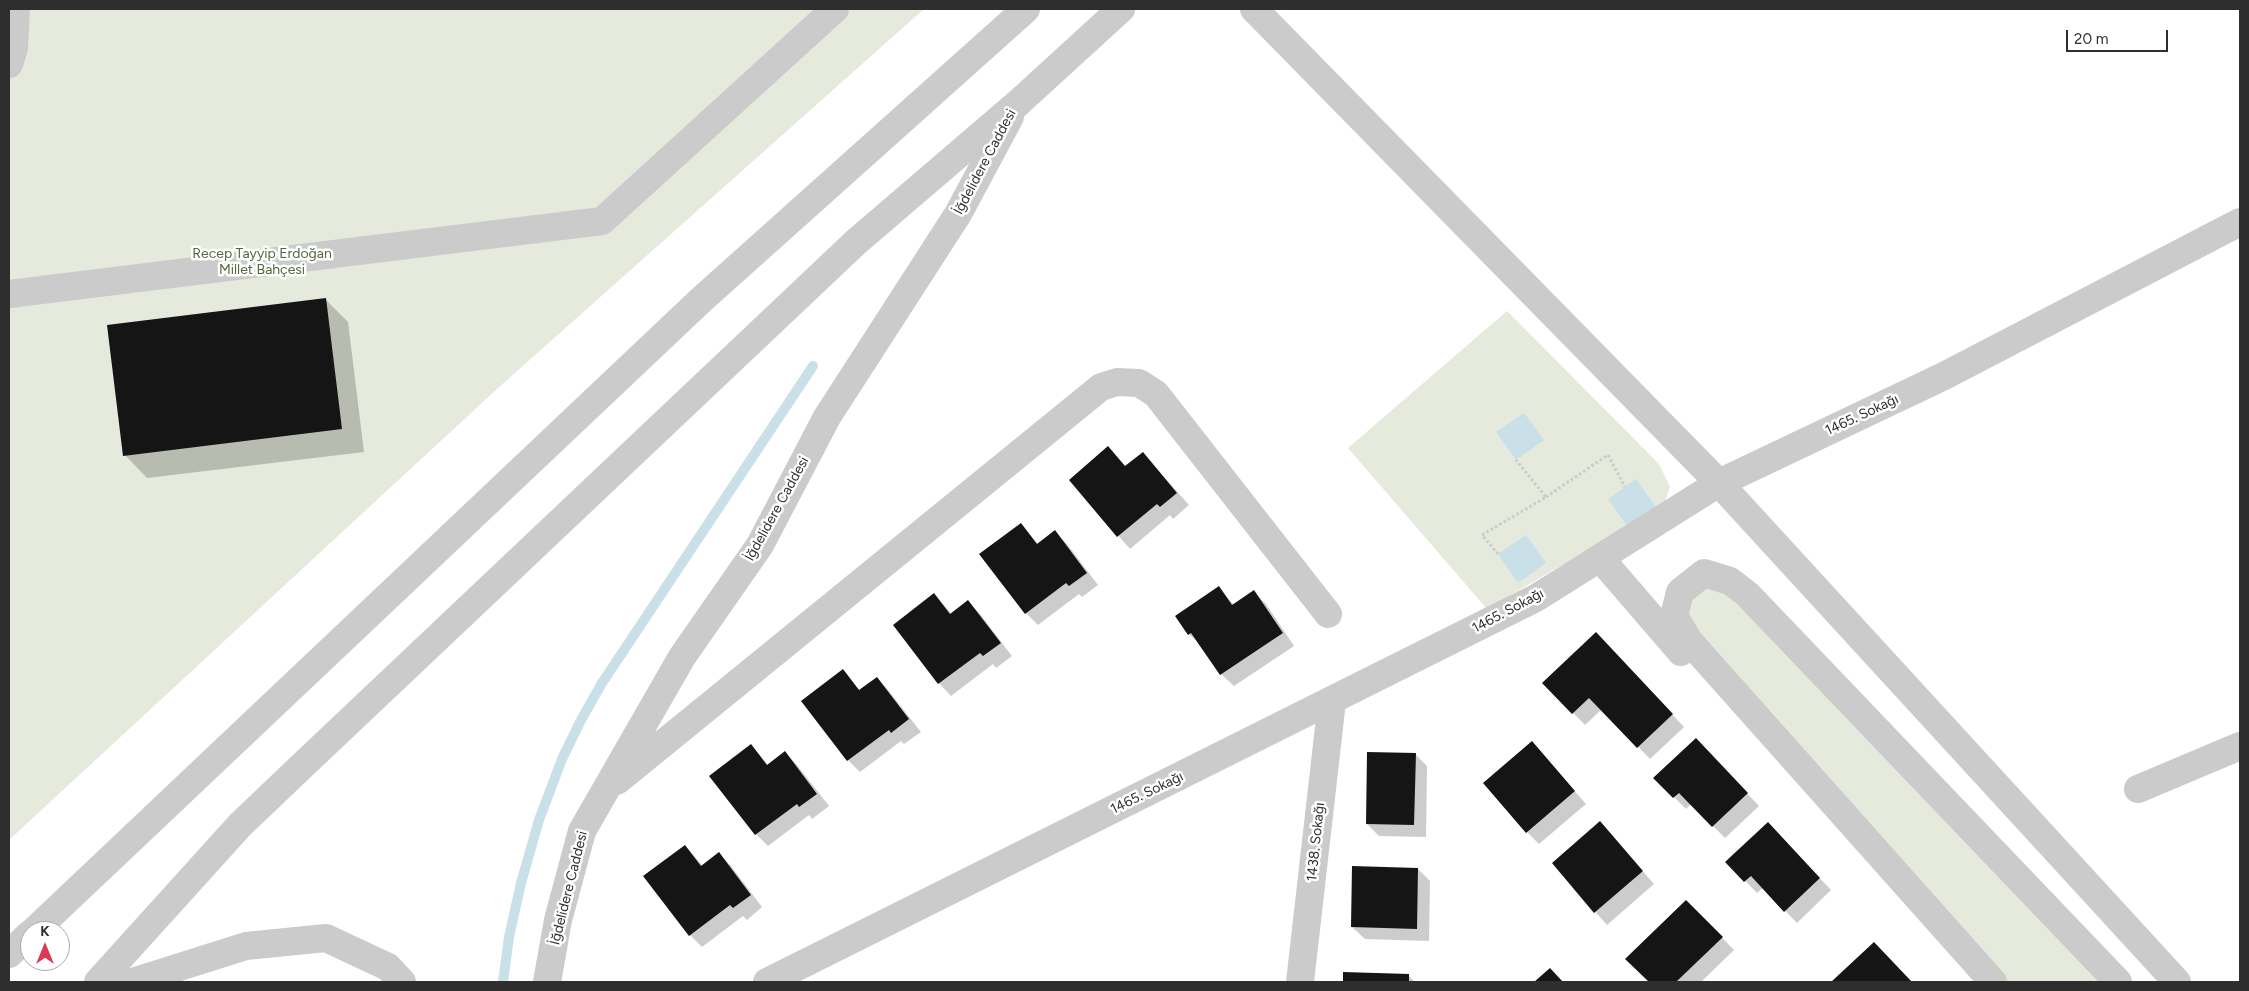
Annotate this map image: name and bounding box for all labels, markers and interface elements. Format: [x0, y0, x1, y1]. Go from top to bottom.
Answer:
scale bar [2069, 20, 2172, 52]
text: 20 m [2074, 30, 2108, 48]
street label: İğdelidere Caddesi [950, 106, 1020, 218]
park label: Recep Tayyip Erdoğan Millet Bahçesi [192, 246, 332, 278]
street label: 1465. Sokağı [1823, 391, 1901, 439]
street label: İğdelidere Caddesi [741, 454, 813, 564]
street label: 1465. Sokağı [1469, 585, 1547, 637]
street label: 1465. Sokağı [1108, 768, 1186, 818]
street label: 1438. Sokağı [1304, 802, 1328, 882]
street label: İğdelidere Caddesi [547, 829, 591, 947]
north arrow [20, 921, 70, 971]
text: K [40, 923, 50, 940]

